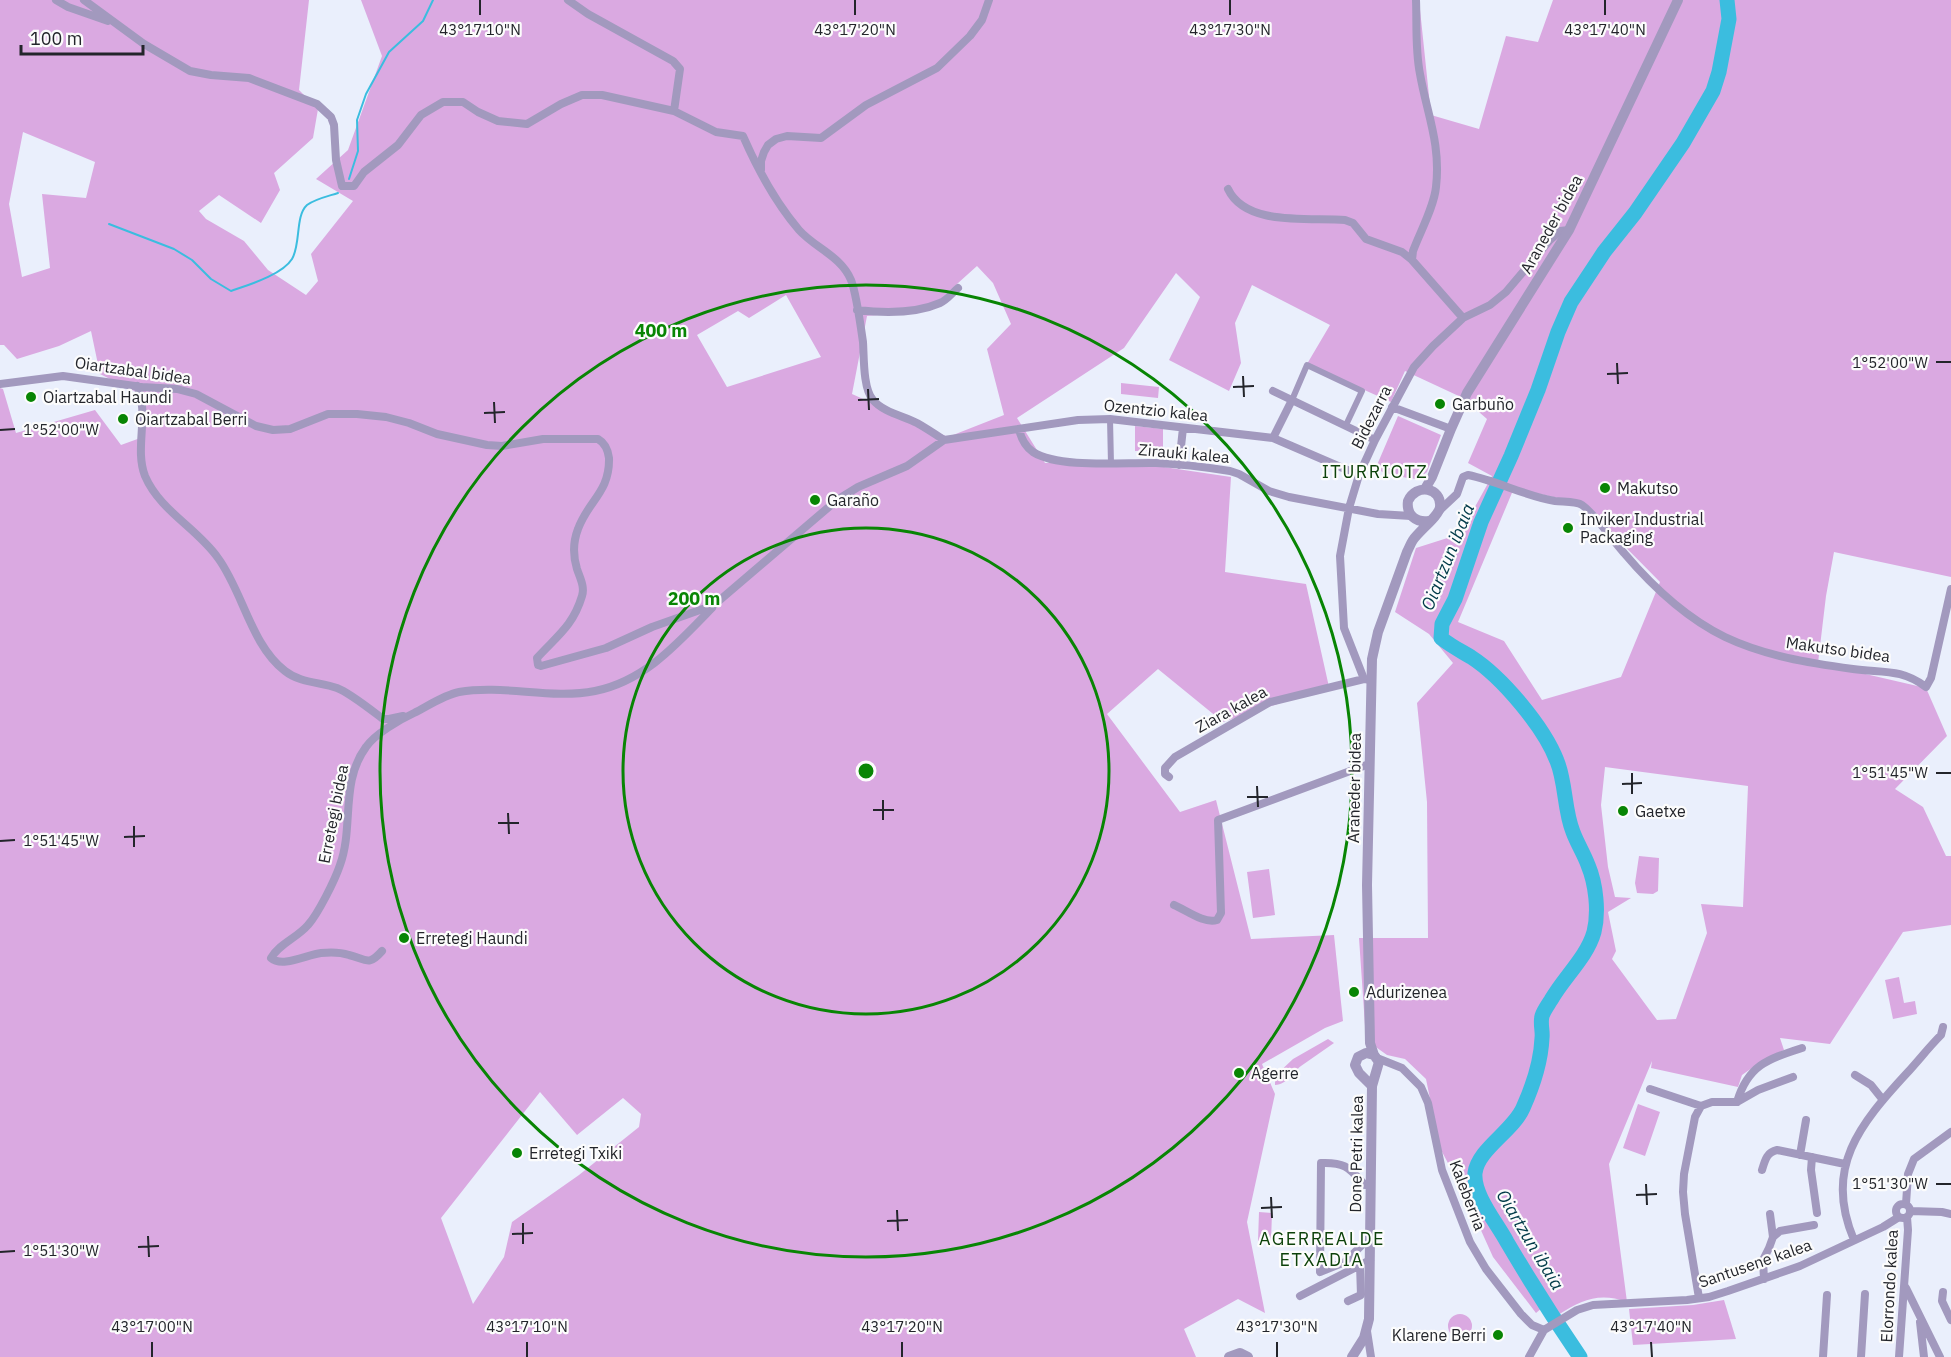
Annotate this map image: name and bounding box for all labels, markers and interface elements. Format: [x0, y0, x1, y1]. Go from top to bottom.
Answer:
scale bar [21, 18, 142, 56]
text: 43°17'10"N [439, 20, 521, 39]
text: 43°17'20"N [814, 20, 896, 39]
text: 43°17'30"N [1189, 20, 1271, 39]
text: 43°17'40"N [1564, 20, 1646, 39]
text: 100 m [30, 27, 82, 50]
street label: Araneder bidea [1516, 171, 1587, 277]
text: 400 m [635, 319, 687, 342]
street label: Oiartzabal bidea [74, 352, 193, 388]
text: 1°52'00"W [1852, 353, 1928, 372]
street label: Bidezarra [1347, 381, 1396, 452]
place label: Oiartzabal Haundi [43, 387, 172, 407]
marker: Oiartzabal Haundi [24, 390, 38, 404]
place label: Garbuño [1452, 394, 1514, 414]
street label: Ozentzio kalea [1103, 395, 1210, 425]
marker: Garbuño [1433, 397, 1447, 411]
place label: Oiartzabal Berri [135, 409, 247, 429]
marker: Oiartzabal Berri [116, 412, 130, 426]
text: 1°52'00"W [23, 420, 99, 439]
street label: Zirauki kalea [1138, 439, 1231, 467]
district label: ITURRIOTZ [1322, 460, 1428, 483]
place label: Makutso [1617, 478, 1678, 498]
marker: Makutso [1598, 481, 1612, 495]
place label: Garaño [827, 490, 879, 510]
marker: Garaño [808, 493, 822, 507]
water label: Oiartzun ibaia [1416, 500, 1479, 614]
place label: Inviker Industrial Packaging [1580, 509, 1704, 547]
marker: Inviker Industrial Packaging [1561, 521, 1575, 535]
text: 200 m [668, 587, 720, 610]
street label: Makutso bidea [1785, 632, 1892, 666]
street label: Ziara kalea [1192, 681, 1271, 737]
street label: Araneder bidea [1343, 732, 1365, 843]
centre of rings [856, 761, 876, 781]
street label: Erretegi bidea [314, 762, 352, 865]
text: 1°51'45"W [1852, 763, 1928, 782]
place label: Gaetxe [1635, 801, 1686, 821]
marker: Gaetxe [1616, 804, 1630, 818]
text: 1°51'45"W [23, 831, 99, 850]
place label: Erretegi Haundi [416, 928, 528, 948]
marker: Erretegi Haundi [397, 931, 411, 945]
place label: Adurizenea [1366, 982, 1447, 1002]
marker: Adurizenea [1347, 985, 1361, 999]
place label: Agerre [1251, 1063, 1299, 1083]
marker: Agerre [1232, 1066, 1246, 1080]
street label: Done Petri kalea [1345, 1095, 1367, 1213]
place label: Erretegi Txiki [529, 1143, 622, 1163]
marker: Erretegi Txiki [510, 1146, 524, 1160]
street label: Kaleberria [1445, 1157, 1491, 1234]
text: 1°51'30"W [1852, 1174, 1928, 1193]
water label: Oiartzun ibaia [1491, 1185, 1569, 1294]
district label: AGERREALDE ETXADIA [1259, 1227, 1385, 1271]
street label: Elorrondo kalea [1876, 1229, 1902, 1343]
street label: Santusene kalea [1696, 1234, 1815, 1292]
text: 1°51'30"W [23, 1241, 99, 1260]
text: 43°17'00"N [111, 1317, 193, 1336]
text: 43°17'10"N [486, 1317, 568, 1336]
text: 43°17'20"N [861, 1317, 943, 1336]
text: 43°17'30"N [1236, 1317, 1318, 1336]
text: 43°17'40"N [1610, 1317, 1692, 1336]
place label: Klarene Berri [1392, 1325, 1486, 1345]
marker: Klarene Berri [1491, 1328, 1505, 1342]

